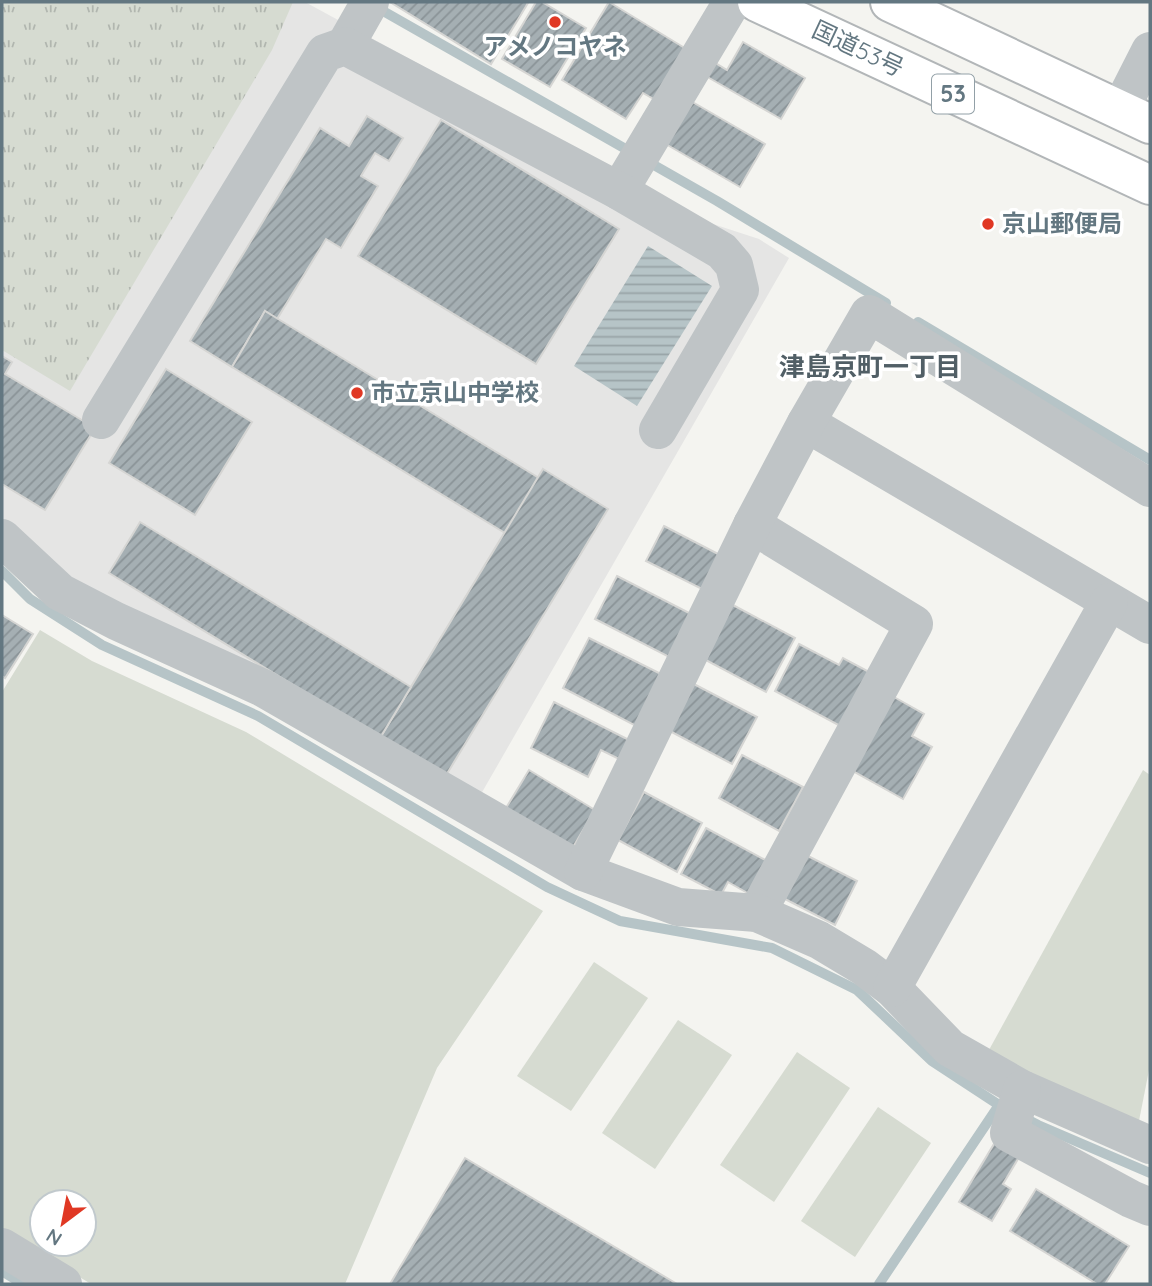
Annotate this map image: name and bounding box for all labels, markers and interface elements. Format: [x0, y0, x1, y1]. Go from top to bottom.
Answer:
marker: アメノコヤネ [547, 14, 563, 30]
street label: 国道53号 [808, 14, 909, 82]
place label: アメノコヤネ [484, 31, 626, 61]
road number: 53 [932, 74, 974, 114]
place label: 京山郵便局 [1002, 208, 1122, 238]
marker: 京山郵便局 [980, 216, 996, 232]
district label: 津島京町一丁目 [779, 350, 961, 383]
place label: 市立京山中学校 [371, 377, 539, 407]
marker: 市立京山中学校 [349, 385, 365, 401]
north arrow [28, 1188, 98, 1258]
text: N [42, 1224, 66, 1251]

